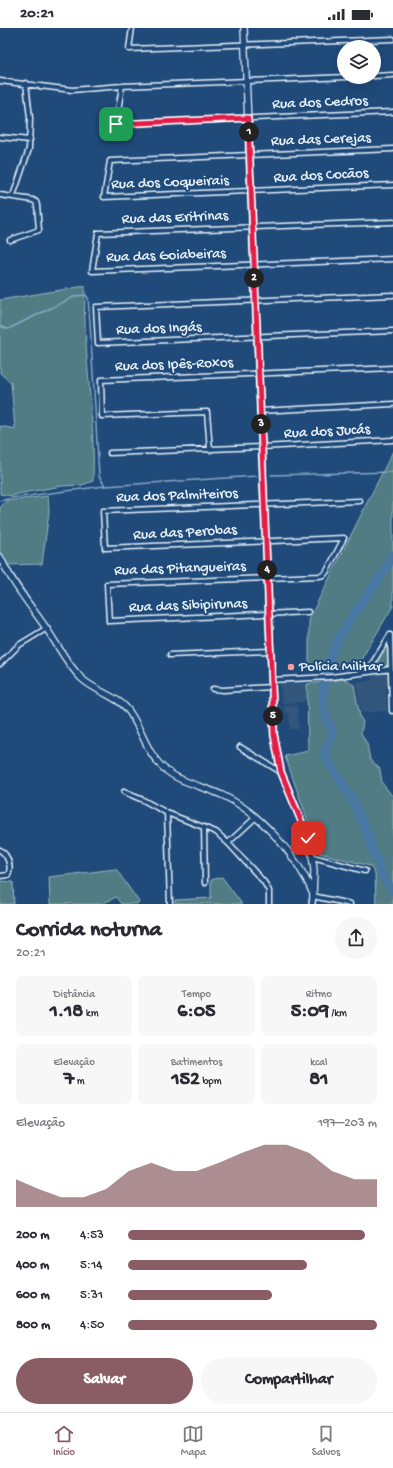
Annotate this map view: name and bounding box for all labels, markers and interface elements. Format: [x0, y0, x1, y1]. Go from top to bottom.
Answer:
text: 20:21 [20, 5, 54, 23]
map controls [337, 40, 381, 84]
button: layers [337, 40, 381, 84]
street label: Rua dos Cedros [272, 92, 369, 114]
pin [99, 107, 133, 141]
icon: arrive [105, 113, 127, 135]
pin: 1 [239, 122, 259, 142]
text: 1 [247, 126, 251, 138]
street label: Rua das Cerejas [271, 129, 372, 151]
street label: Rua dos Cocãos [273, 164, 369, 187]
street label: Rua dos Coqueirais [111, 172, 230, 194]
street label: Rua das Eritrinas [121, 207, 229, 229]
street label: Rua das Goiabeiras [106, 245, 227, 267]
pin: 2 [244, 268, 264, 288]
text: 2 [251, 272, 257, 284]
street label: Rua dos Ingás [116, 318, 203, 339]
street label: Rua dos Ipês-Roxos [115, 354, 234, 376]
pin: 3 [251, 414, 271, 434]
text: 3 [258, 418, 264, 430]
street label: Rua dos Jucás [283, 421, 371, 443]
street label: Rua dos Palmiteiros [116, 485, 239, 507]
street label: Rua das Perobas [133, 521, 238, 545]
street label: Rua das Pitangueiras [114, 558, 247, 580]
pin: 4 [257, 560, 277, 580]
text: 4 [264, 564, 270, 576]
street label: Rua das Sibipirunas [129, 595, 248, 617]
place label: Polícia Militar [298, 658, 384, 676]
marker: Polícia Militar [286, 662, 296, 672]
pin: 5 [263, 706, 283, 726]
text: 5 [270, 710, 276, 722]
pin [291, 821, 325, 855]
icon: check [297, 827, 319, 849]
button: share [335, 917, 377, 959]
text: Corrida noturna [16, 918, 162, 944]
text: 20:21 [16, 946, 45, 961]
text: Distância [53, 989, 95, 1001]
text: Tempo [182, 989, 211, 1001]
text: Ritmo [306, 989, 332, 1001]
text: 1.18 [50, 1001, 83, 1024]
text: 6:05 [177, 1001, 216, 1024]
text: 5:09 [291, 1001, 329, 1024]
text: km [83, 1008, 99, 1020]
text: /km [329, 1008, 347, 1020]
text: Elevação [53, 1057, 95, 1069]
text: Batimentos [171, 1057, 222, 1069]
text: kcal [310, 1057, 327, 1069]
text: 7 [64, 1069, 74, 1092]
text: 152 [171, 1069, 200, 1092]
text: 81 [309, 1069, 328, 1092]
text: m [74, 1076, 85, 1088]
text: bpm [200, 1076, 222, 1088]
text: Elevação [16, 1116, 65, 1131]
text: 197–203 m [318, 1116, 377, 1131]
text: 200 m [16, 1228, 49, 1243]
text: 4:53 [80, 1228, 104, 1243]
text: 400 m [16, 1258, 49, 1273]
text: 5:14 [80, 1258, 102, 1273]
text: 600 m [16, 1288, 50, 1303]
text: 5:31 [80, 1288, 103, 1303]
text: 800 m [16, 1318, 50, 1333]
text: 4:50 [80, 1318, 104, 1333]
button: Salvar [16, 1358, 193, 1404]
button: Compartilhar [201, 1358, 377, 1404]
tab: Início [53, 1423, 75, 1459]
tab: Mapa [181, 1423, 206, 1459]
tab: Salvos [312, 1423, 340, 1459]

